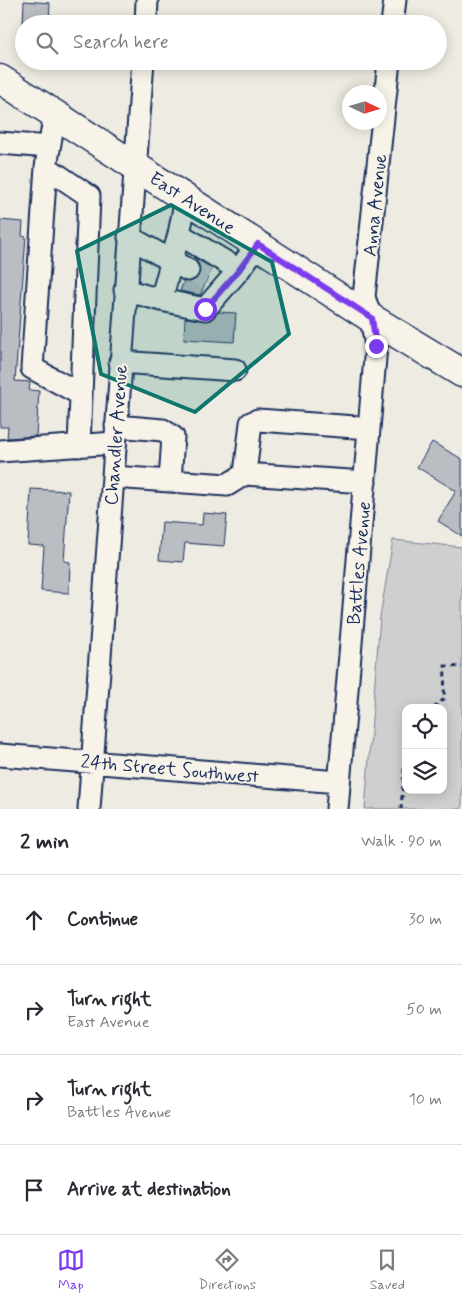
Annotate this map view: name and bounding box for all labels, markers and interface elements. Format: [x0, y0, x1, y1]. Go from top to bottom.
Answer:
search box [15, 15, 447, 70]
icon: search [33, 29, 61, 57]
text: Search here [73, 30, 169, 55]
north arrow [342, 85, 387, 130]
street label: Anna Avenue [358, 153, 393, 258]
street label: East Avenue [144, 166, 240, 240]
route start [194, 298, 217, 321]
route end [365, 335, 388, 358]
street label: Chandler Avenue [99, 364, 134, 506]
street label: Battles Avenue [342, 500, 377, 626]
map controls [402, 704, 447, 794]
button: locate [402, 704, 447, 749]
street label: 24th Street Southwest [80, 749, 260, 790]
button: layers [402, 749, 447, 794]
text: 2 min [20, 828, 69, 856]
text: Walk · 90 m [361, 831, 442, 852]
icon: ahead [20, 906, 48, 934]
text: Continue [67, 907, 138, 932]
text: 30 m [409, 909, 442, 930]
text: Turn right [67, 987, 151, 1012]
icon: right [20, 996, 48, 1024]
text: 50 m [406, 999, 442, 1020]
text: East Avenue [67, 1012, 150, 1033]
text: Turn right [67, 1077, 151, 1102]
icon: right [20, 1086, 48, 1114]
text: 10 m [409, 1089, 442, 1110]
text: Battles Avenue [67, 1102, 171, 1123]
icon: arrive [20, 1176, 48, 1204]
text: Arrive at destination [67, 1177, 231, 1202]
tab: Map [57, 1246, 85, 1294]
tab: Directions [199, 1246, 256, 1294]
tab: Saved [370, 1246, 405, 1294]

